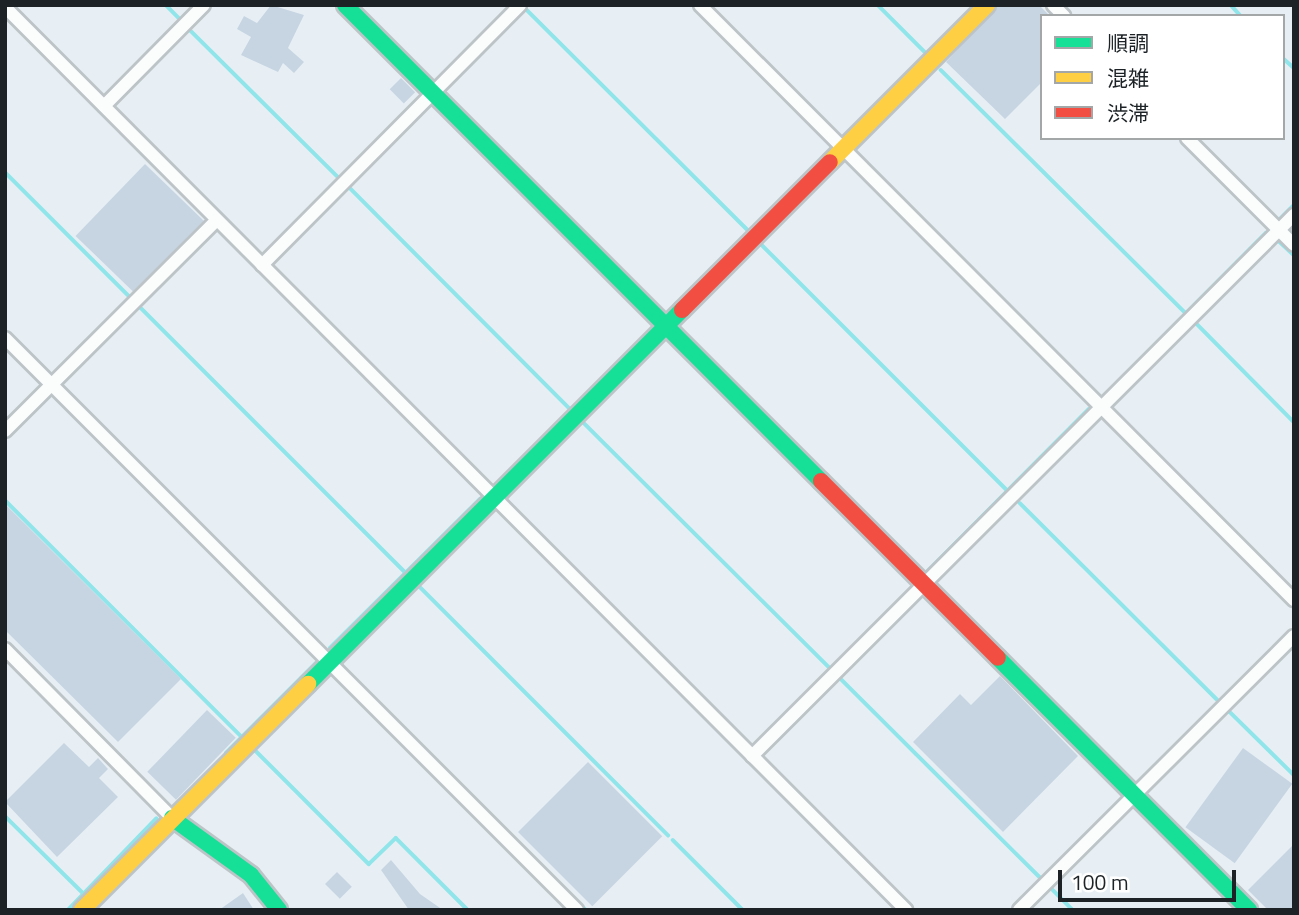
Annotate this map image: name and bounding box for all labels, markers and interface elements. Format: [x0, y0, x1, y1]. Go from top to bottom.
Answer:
legend [1040, 14, 1285, 140]
text: 順調 [1107, 27, 1149, 59]
text: 混雑 [1107, 62, 1149, 94]
text: 渋滞 [1107, 97, 1149, 129]
scale bar [1061, 856, 1240, 900]
text: 100 m [1071, 866, 1128, 898]

